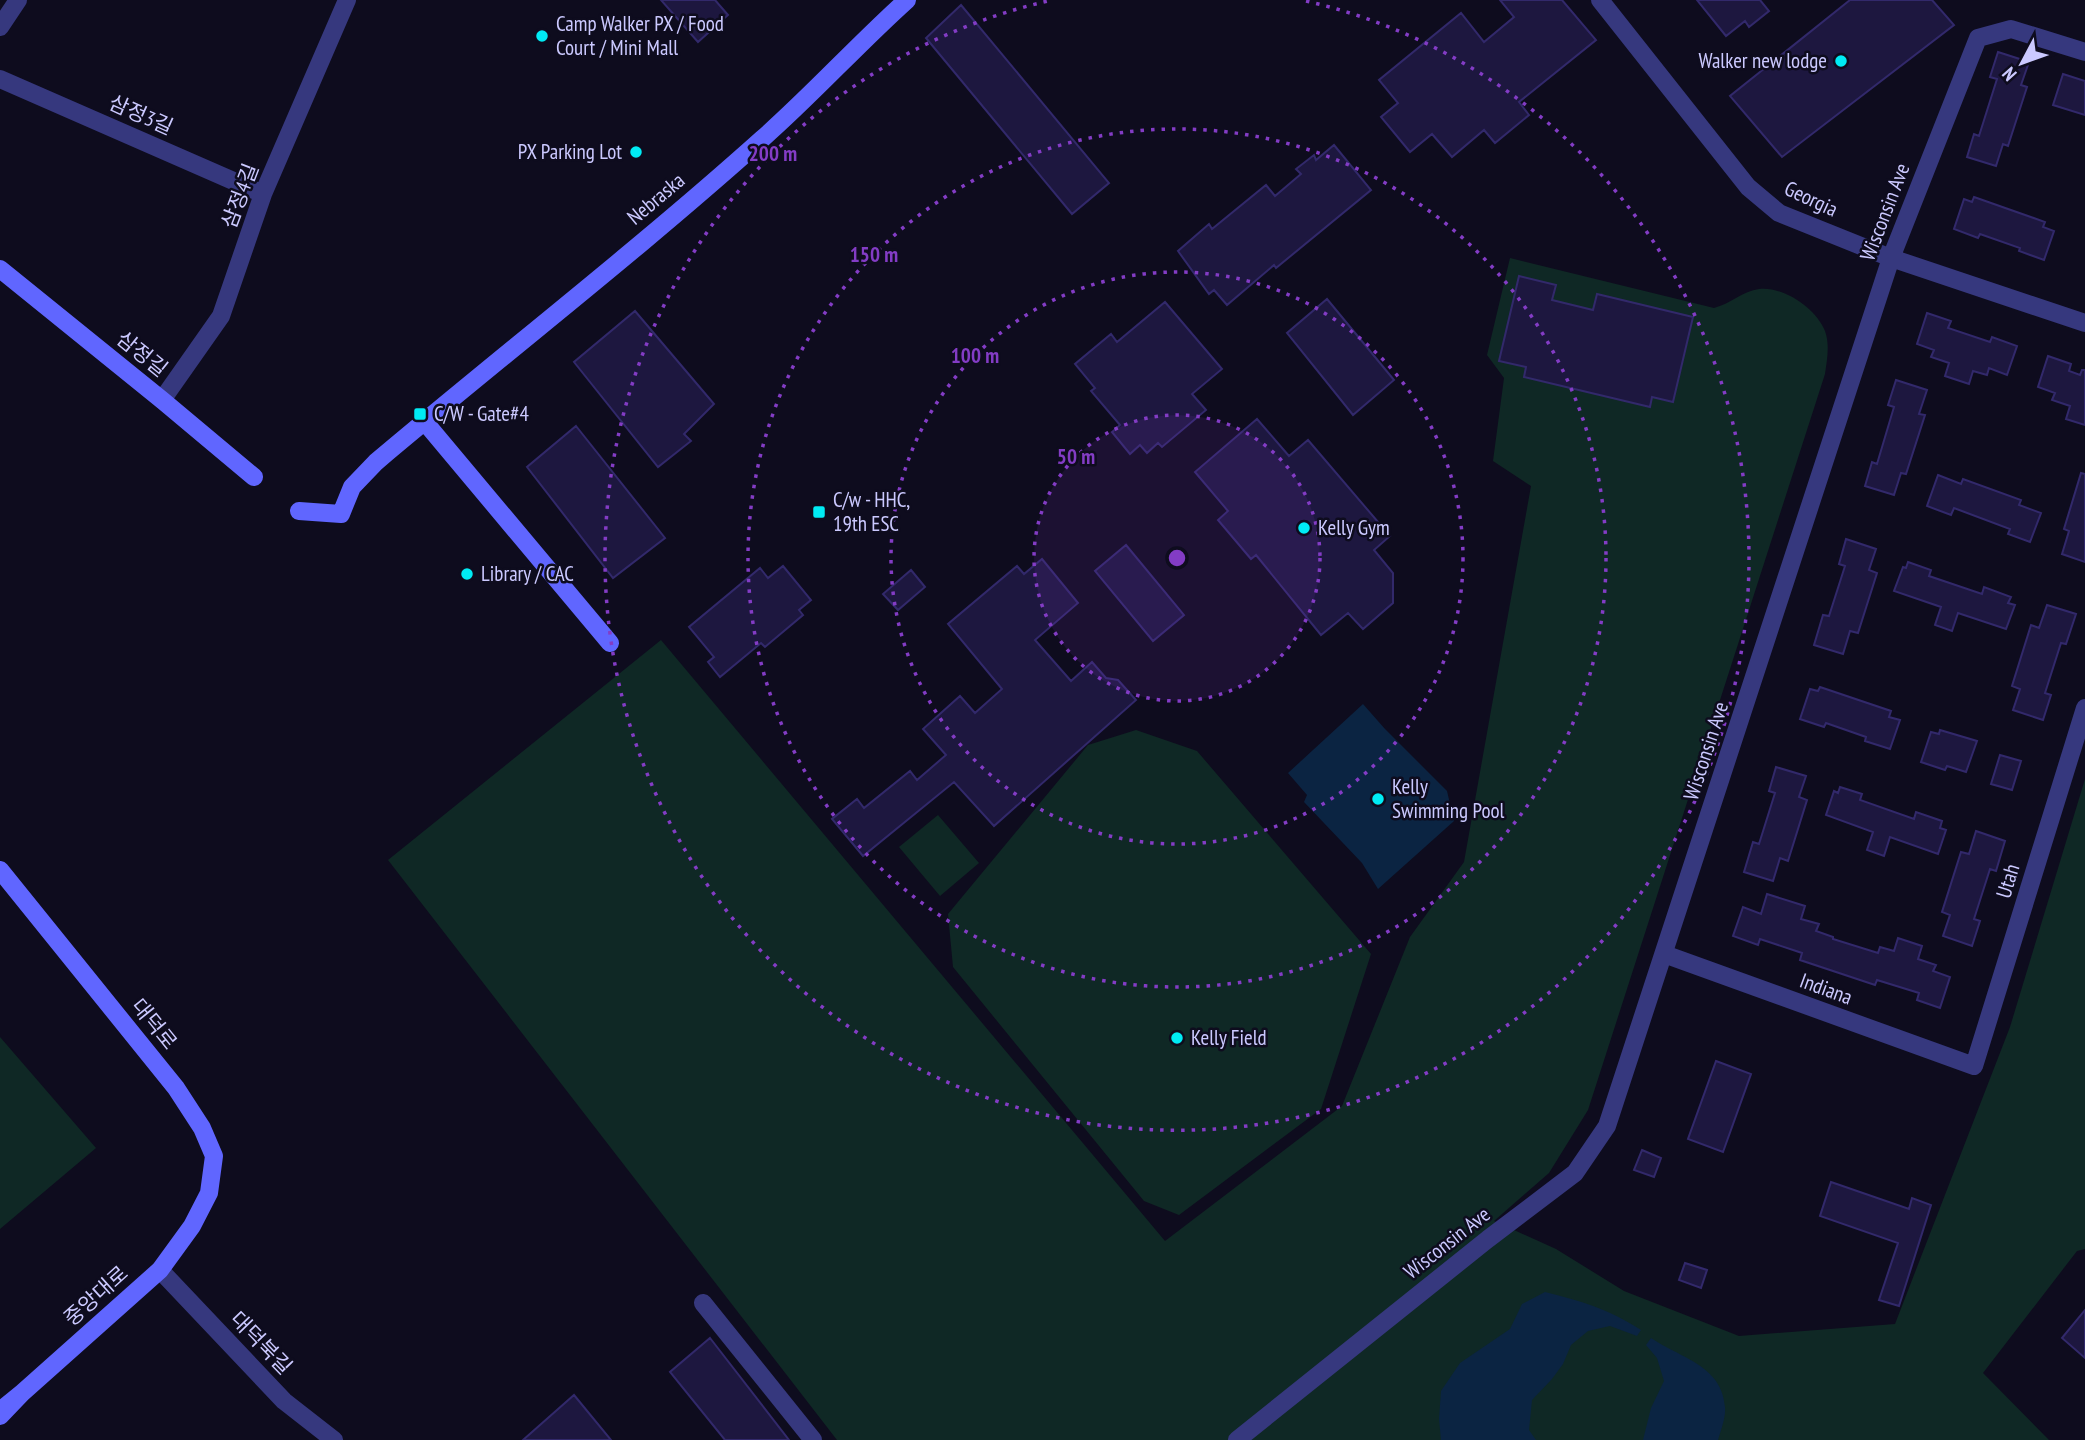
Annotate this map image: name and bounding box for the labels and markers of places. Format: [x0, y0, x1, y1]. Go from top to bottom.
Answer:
place label: Camp Walker PX / Food Court / Mini Mall [556, 10, 724, 61]
marker: Camp Walker PX / Food Court / Mini Mall [534, 28, 550, 44]
place label: Walker new lodge [1699, 47, 1827, 74]
marker: Walker new lodge [1833, 53, 1849, 69]
place label: PX Parking Lot [518, 138, 622, 165]
marker: PX Parking Lot [628, 144, 644, 160]
place label: C/W - Gate#4 [434, 400, 529, 427]
marker: C/W - Gate#4 [412, 406, 428, 422]
place label: C/w - HHC, 19th ESC [833, 486, 910, 537]
marker: C/w - HHC, 19th ESC [811, 504, 827, 520]
place label: Kelly Gym [1318, 514, 1390, 541]
marker: Kelly Gym [1296, 520, 1312, 536]
centre of rings [1165, 546, 1189, 570]
place label: Library / CAC [481, 560, 574, 587]
marker: Library / CAC [459, 566, 475, 582]
place label: Kelly Swimming Pool [1392, 773, 1505, 824]
marker: Kelly Swimming Pool [1370, 791, 1386, 807]
place label: Kelly Field [1191, 1024, 1267, 1051]
marker: Kelly Field [1169, 1030, 1185, 1046]

